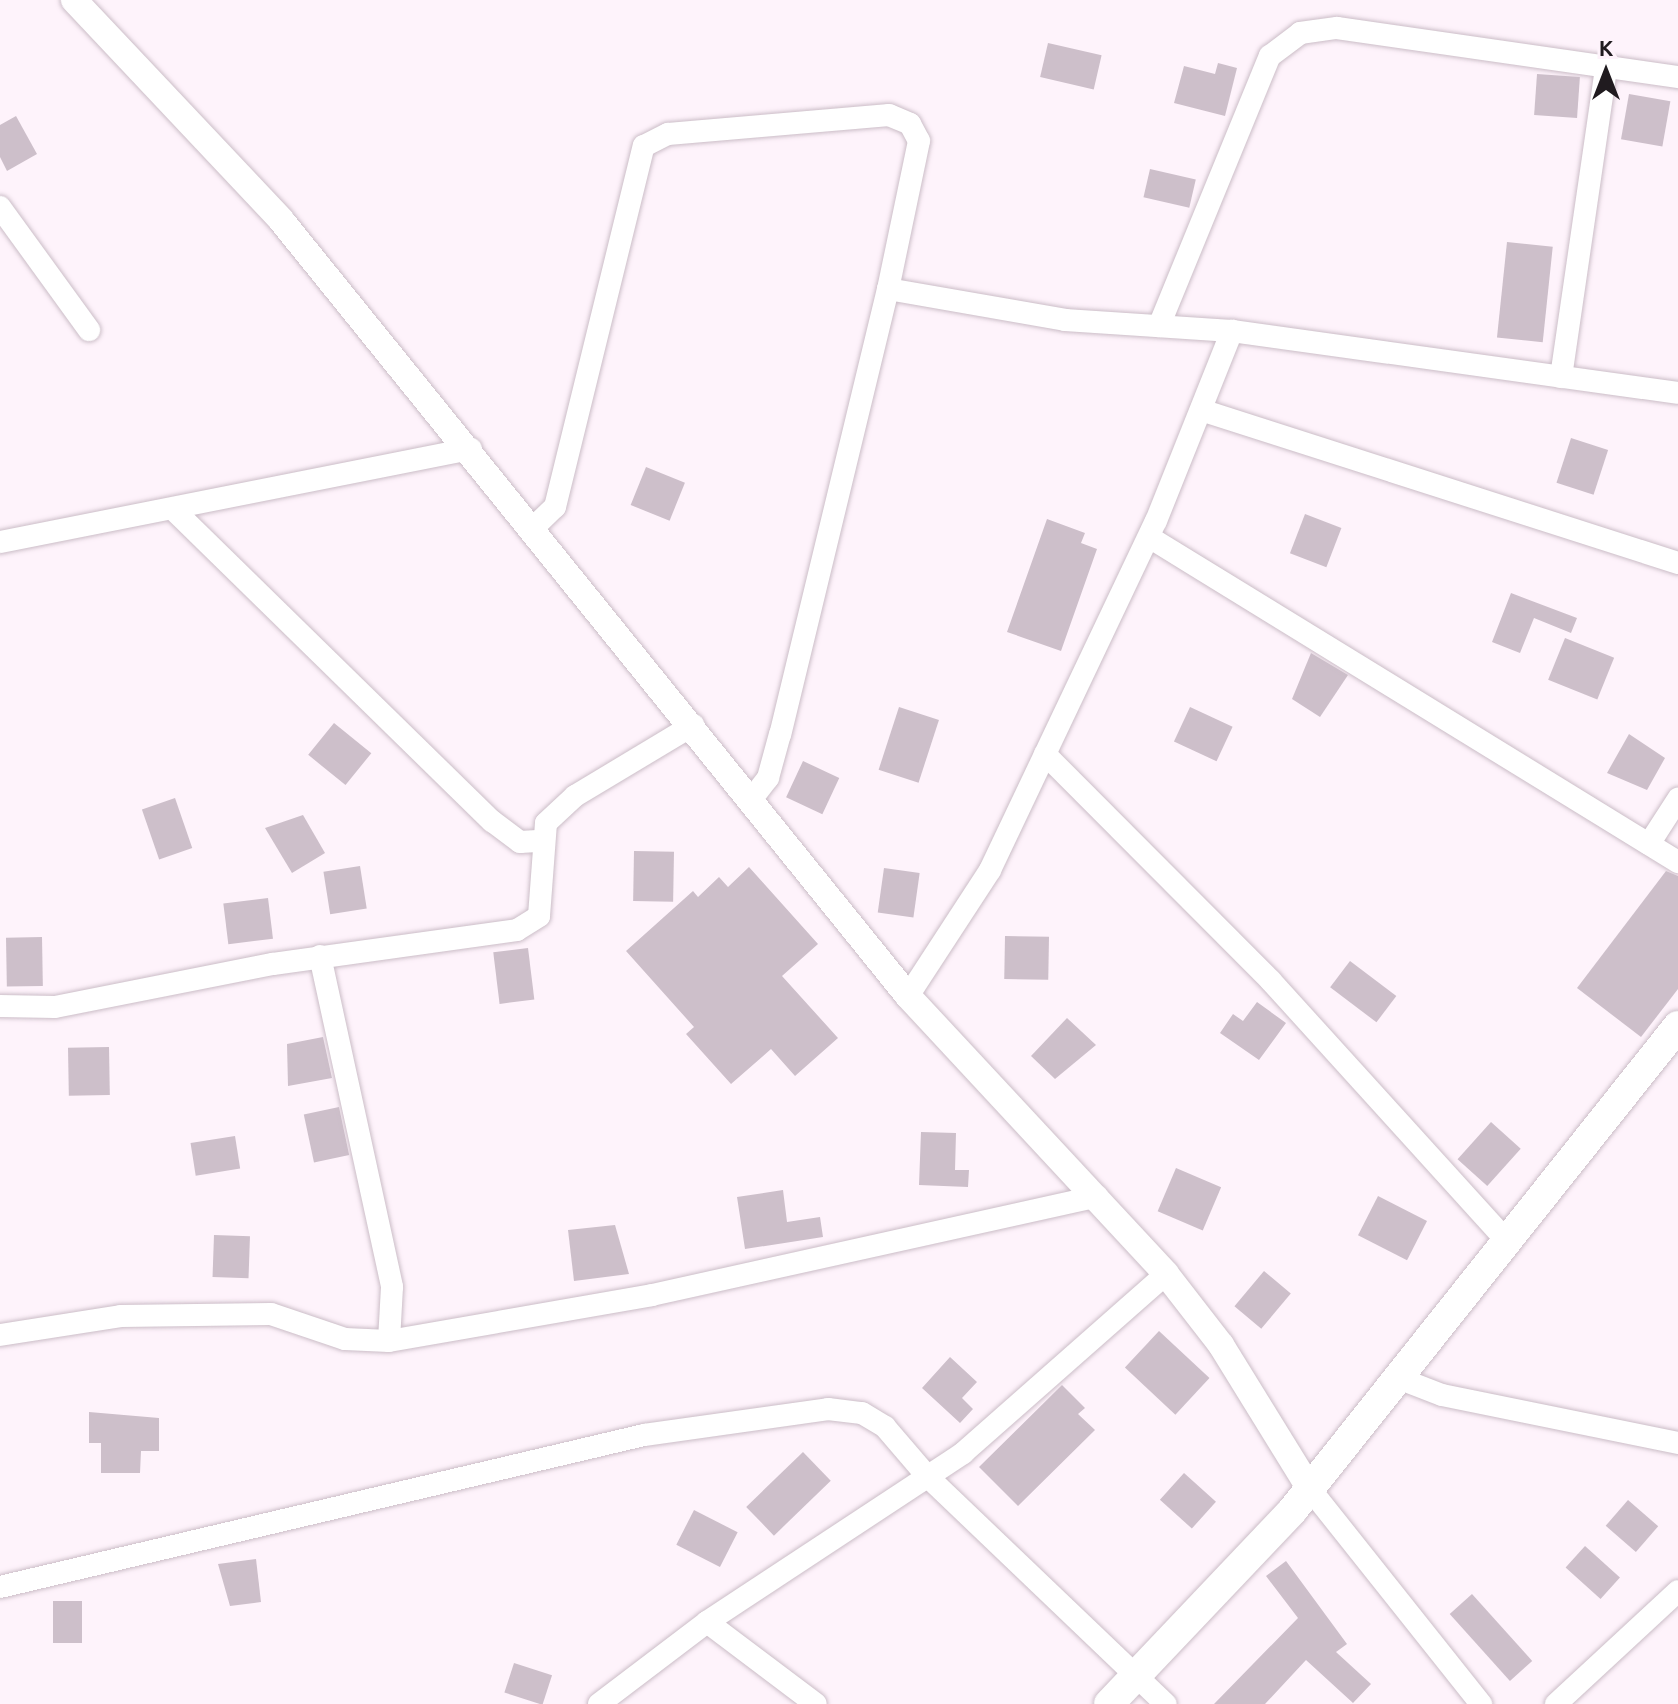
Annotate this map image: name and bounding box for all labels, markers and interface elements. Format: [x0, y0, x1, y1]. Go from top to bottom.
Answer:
north arrow [1566, 32, 1646, 112]
text: K [1599, 35, 1613, 60]

